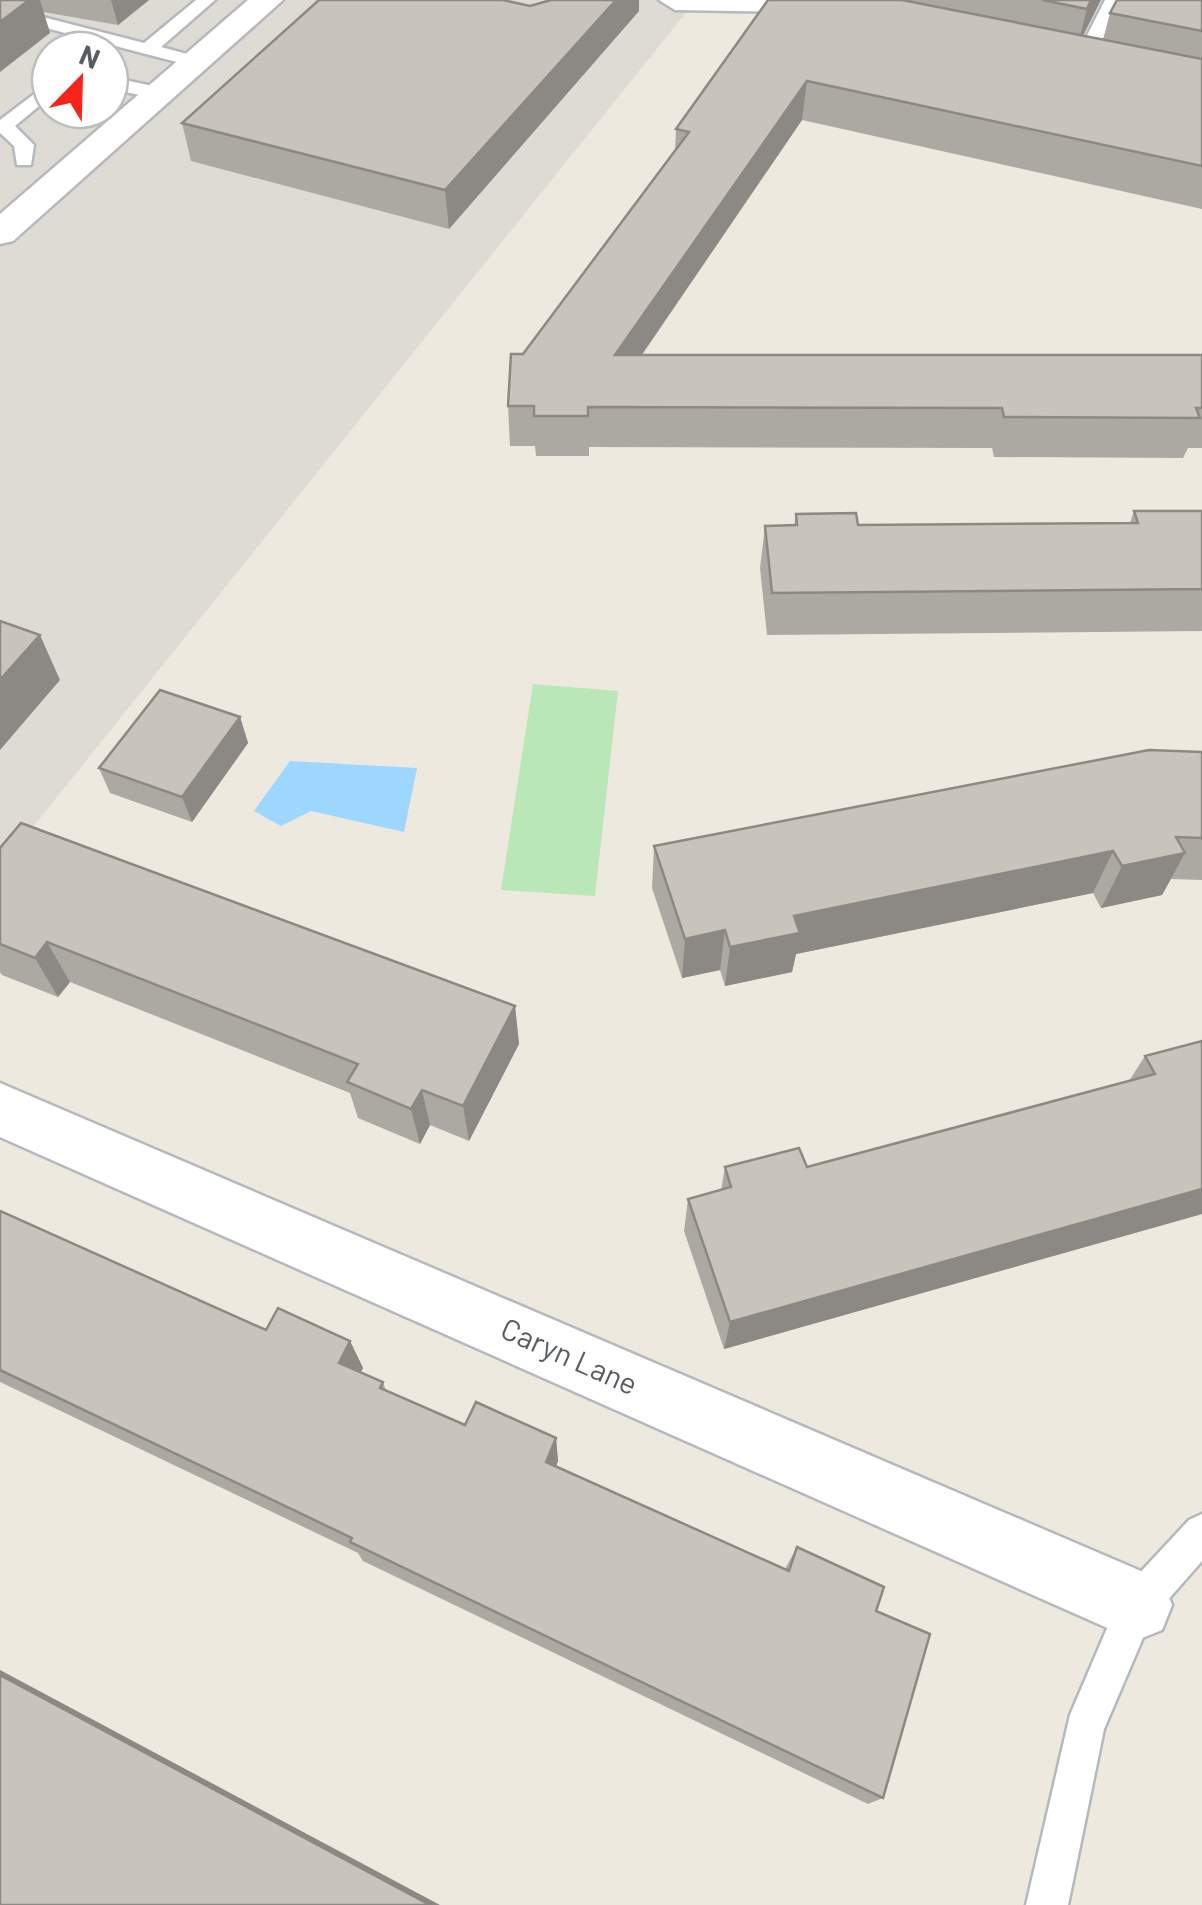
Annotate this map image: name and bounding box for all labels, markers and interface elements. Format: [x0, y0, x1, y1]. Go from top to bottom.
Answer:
north arrow [30, 30, 130, 130]
text: N [75, 37, 105, 75]
street label: Caryn Lane [496, 1309, 644, 1401]

